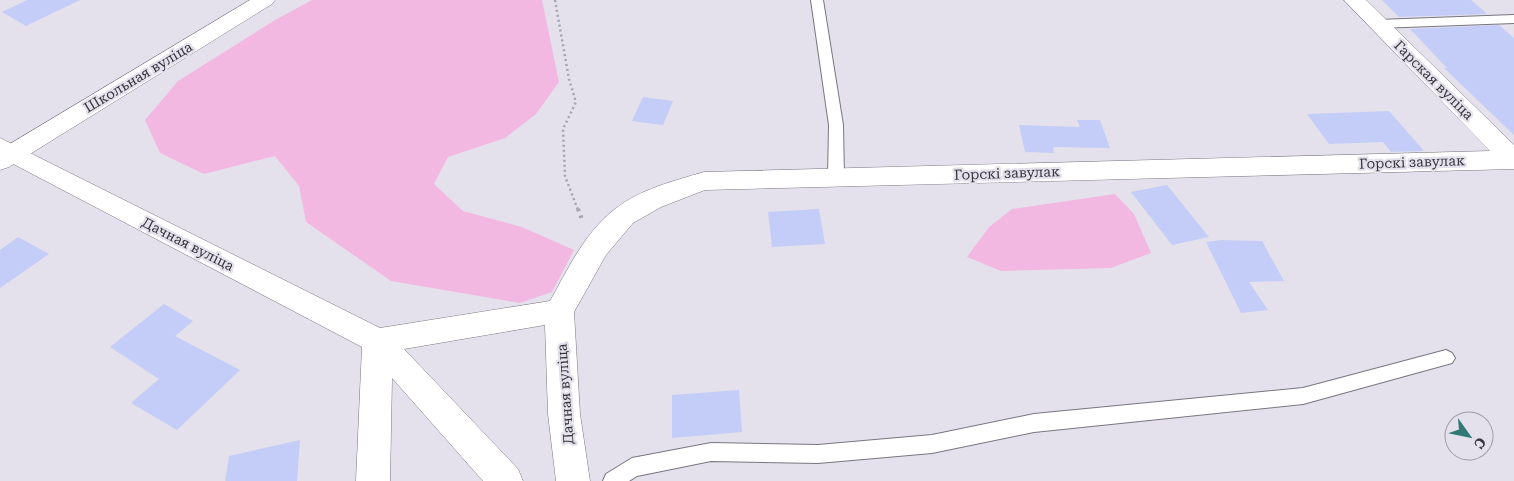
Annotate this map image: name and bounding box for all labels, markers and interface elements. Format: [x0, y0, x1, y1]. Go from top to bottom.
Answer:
street label: Гарская вуліца [1391, 37, 1477, 123]
street label: Школьная вуліца [81, 38, 195, 116]
street label: Горскі завулак [1359, 152, 1465, 172]
street label: Горскі завулак [954, 163, 1060, 183]
street label: Дачная вуліца [139, 214, 237, 274]
street label: Дачная вуліца [553, 343, 576, 445]
north arrow [1444, 411, 1494, 461]
text: С [1470, 435, 1489, 452]

